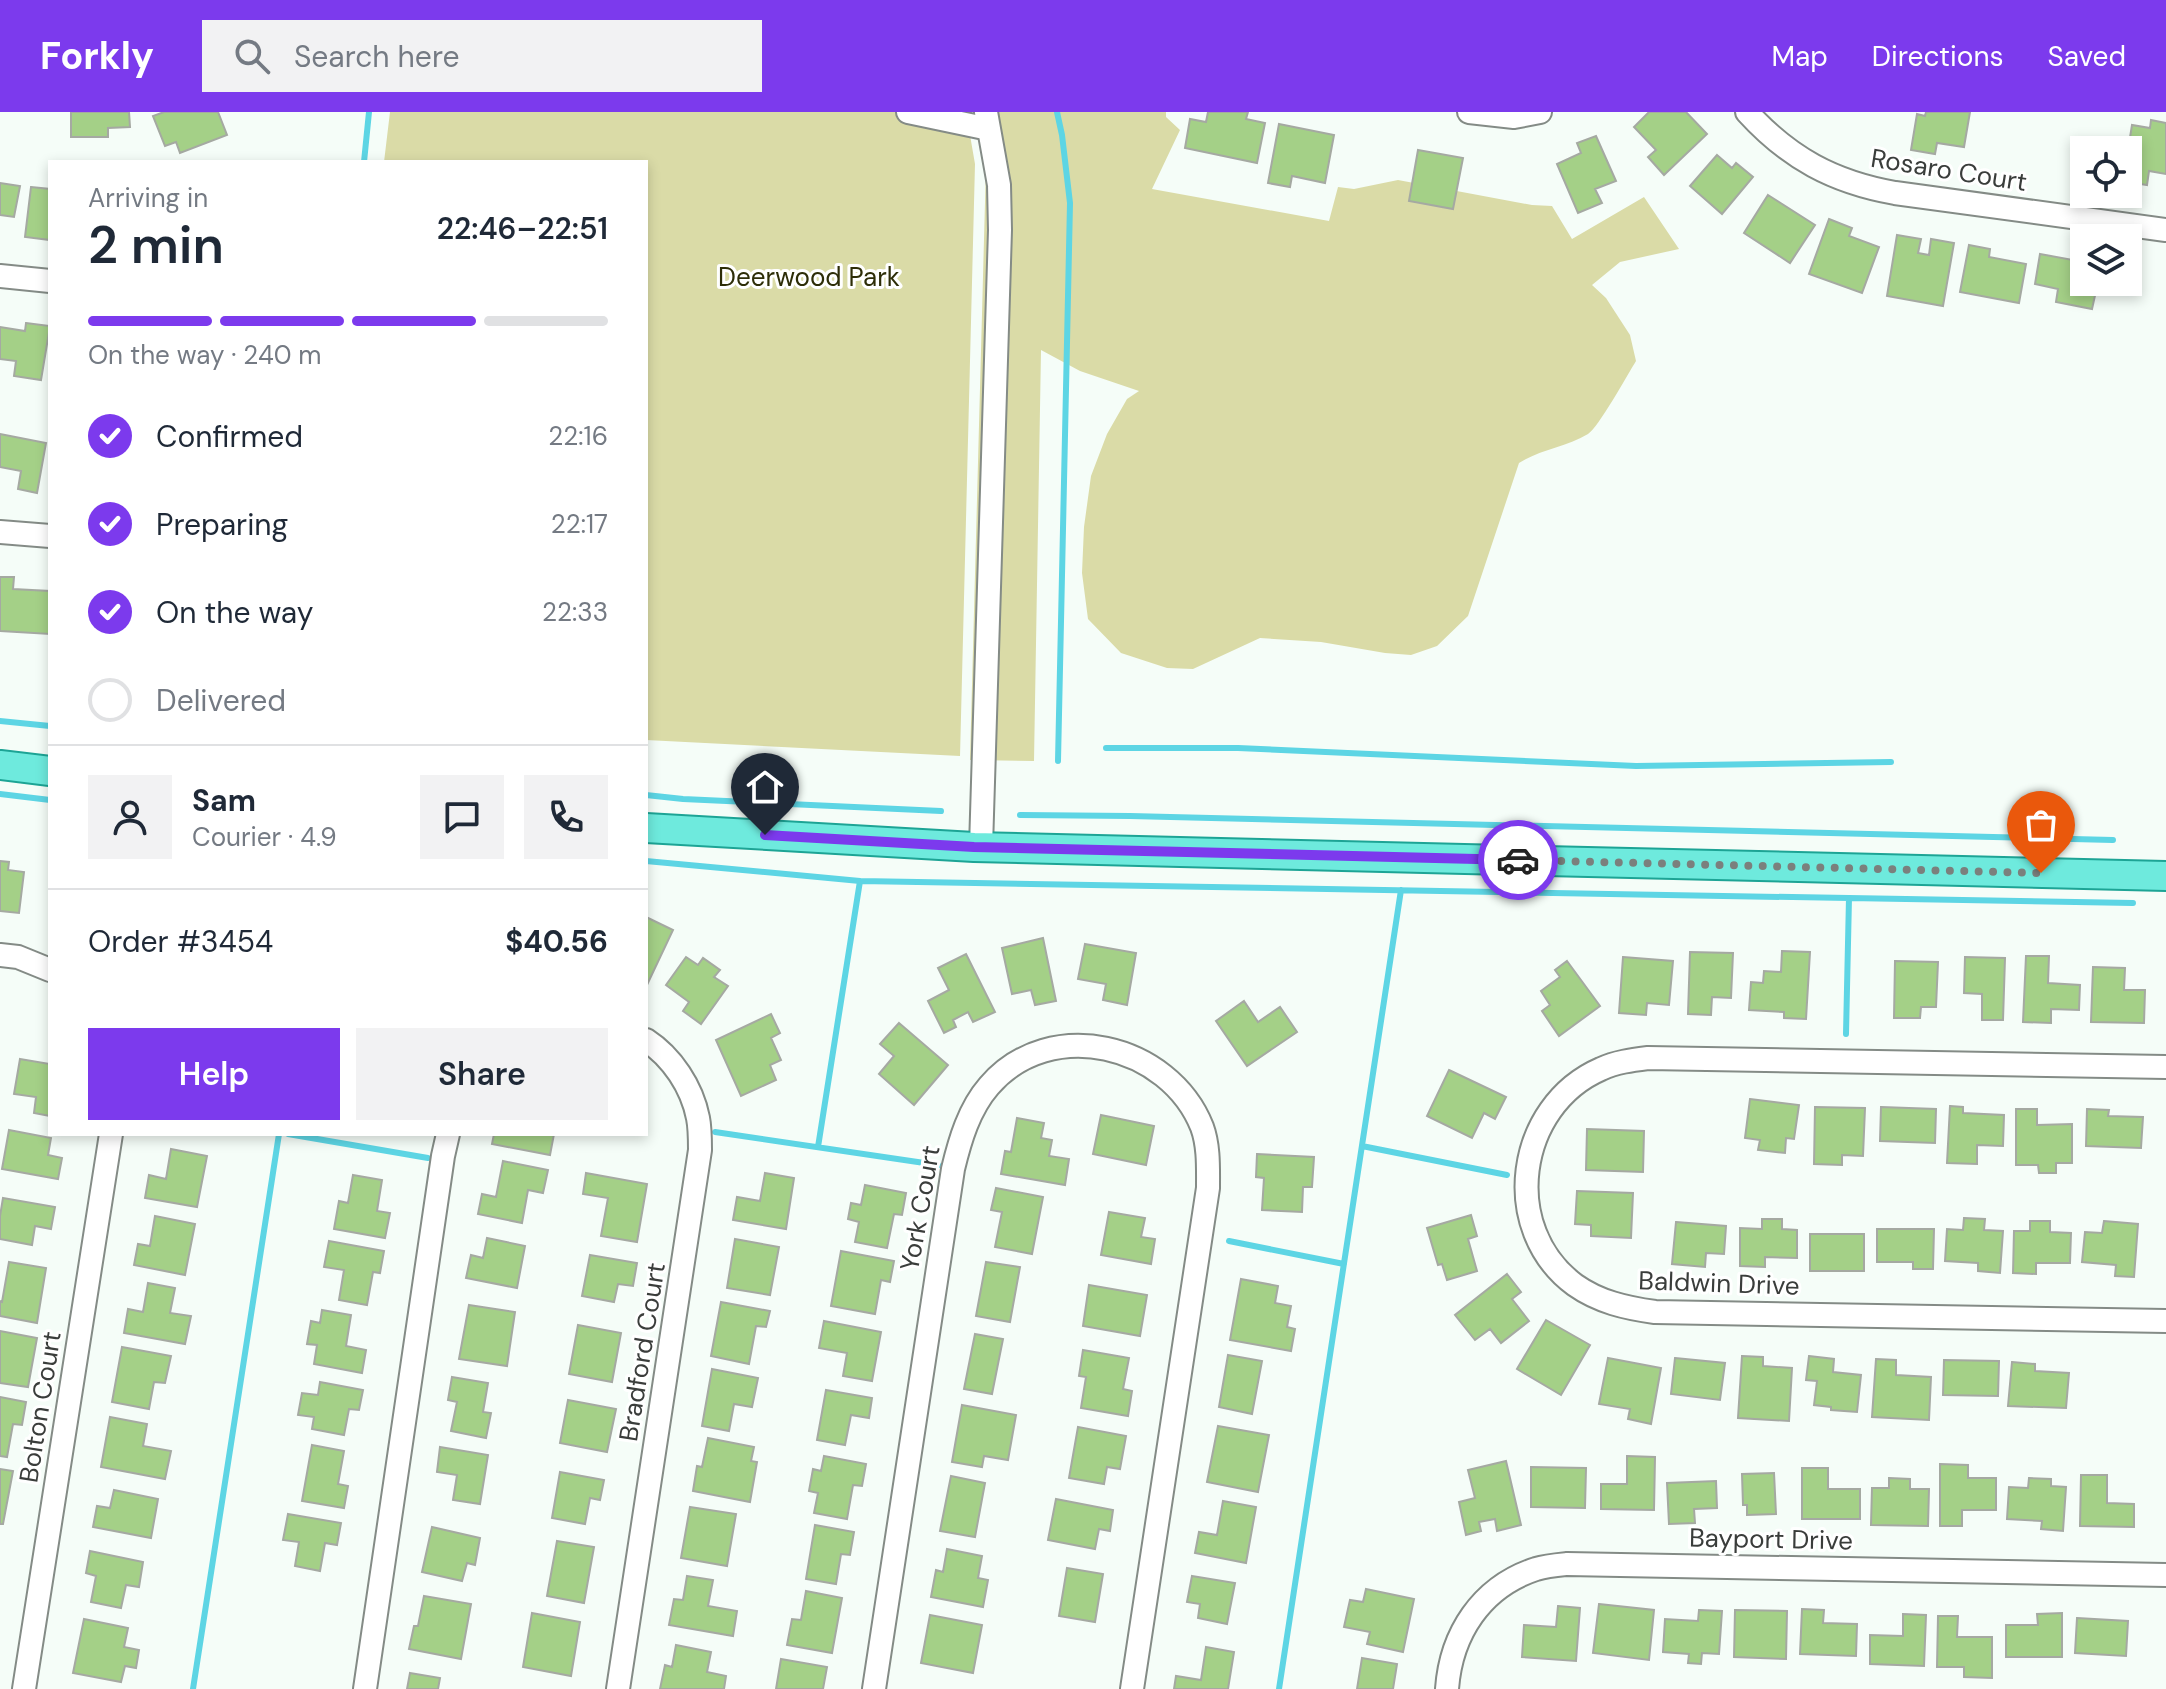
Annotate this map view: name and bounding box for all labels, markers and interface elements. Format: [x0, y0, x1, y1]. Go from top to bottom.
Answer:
search box [202, 20, 762, 92]
text: Forkly [40, 31, 154, 81]
icon: search [230, 34, 274, 78]
text: Search here [294, 37, 459, 76]
text: Map [1771, 38, 1828, 75]
text: Directions [1872, 38, 2004, 75]
text: Saved [2048, 38, 2126, 75]
map controls [2070, 136, 2142, 296]
button: locate [2070, 136, 2142, 208]
street label: Rosaro Court [1869, 141, 2029, 199]
text: Arriving in [88, 181, 208, 215]
text: 22:46–22:51 [437, 209, 608, 248]
text: 2 min [88, 211, 224, 279]
button: layers [2070, 224, 2142, 296]
park label: Deerwood Park [718, 260, 900, 294]
text: On the way · 240 m [88, 338, 322, 372]
icon: check [88, 414, 132, 458]
text: Confirmed [156, 417, 303, 456]
text: 22:16 [548, 419, 608, 453]
icon: check [88, 502, 132, 546]
text: Preparing [156, 505, 288, 544]
text: 22:17 [551, 507, 608, 541]
icon: check [88, 590, 132, 634]
text: On the way [156, 593, 313, 632]
text: 22:33 [542, 595, 608, 629]
text: Delivered [156, 681, 286, 720]
pin [731, 753, 799, 835]
icon: home [743, 765, 787, 809]
button: person [88, 775, 172, 859]
button: chat [420, 775, 504, 859]
button: phone [524, 775, 608, 859]
text: Sam [192, 781, 256, 820]
pin [2007, 791, 2075, 873]
icon: bag [2019, 803, 2063, 847]
text: Courier · 4.9 [192, 820, 337, 854]
courier [1478, 820, 1558, 900]
icon: car [1496, 838, 1540, 882]
text: Order #3454 [88, 922, 273, 961]
text: $40.56 [505, 922, 608, 961]
button: Help [88, 1028, 340, 1120]
button: Share [356, 1028, 608, 1120]
street label: York Court [892, 1143, 948, 1273]
street label: Bradford Court [611, 1260, 673, 1444]
street label: Baldwin Drive [1638, 1263, 1800, 1303]
street label: Bolton Court [11, 1329, 69, 1485]
street label: Bayport Drive [1689, 1521, 1853, 1557]

